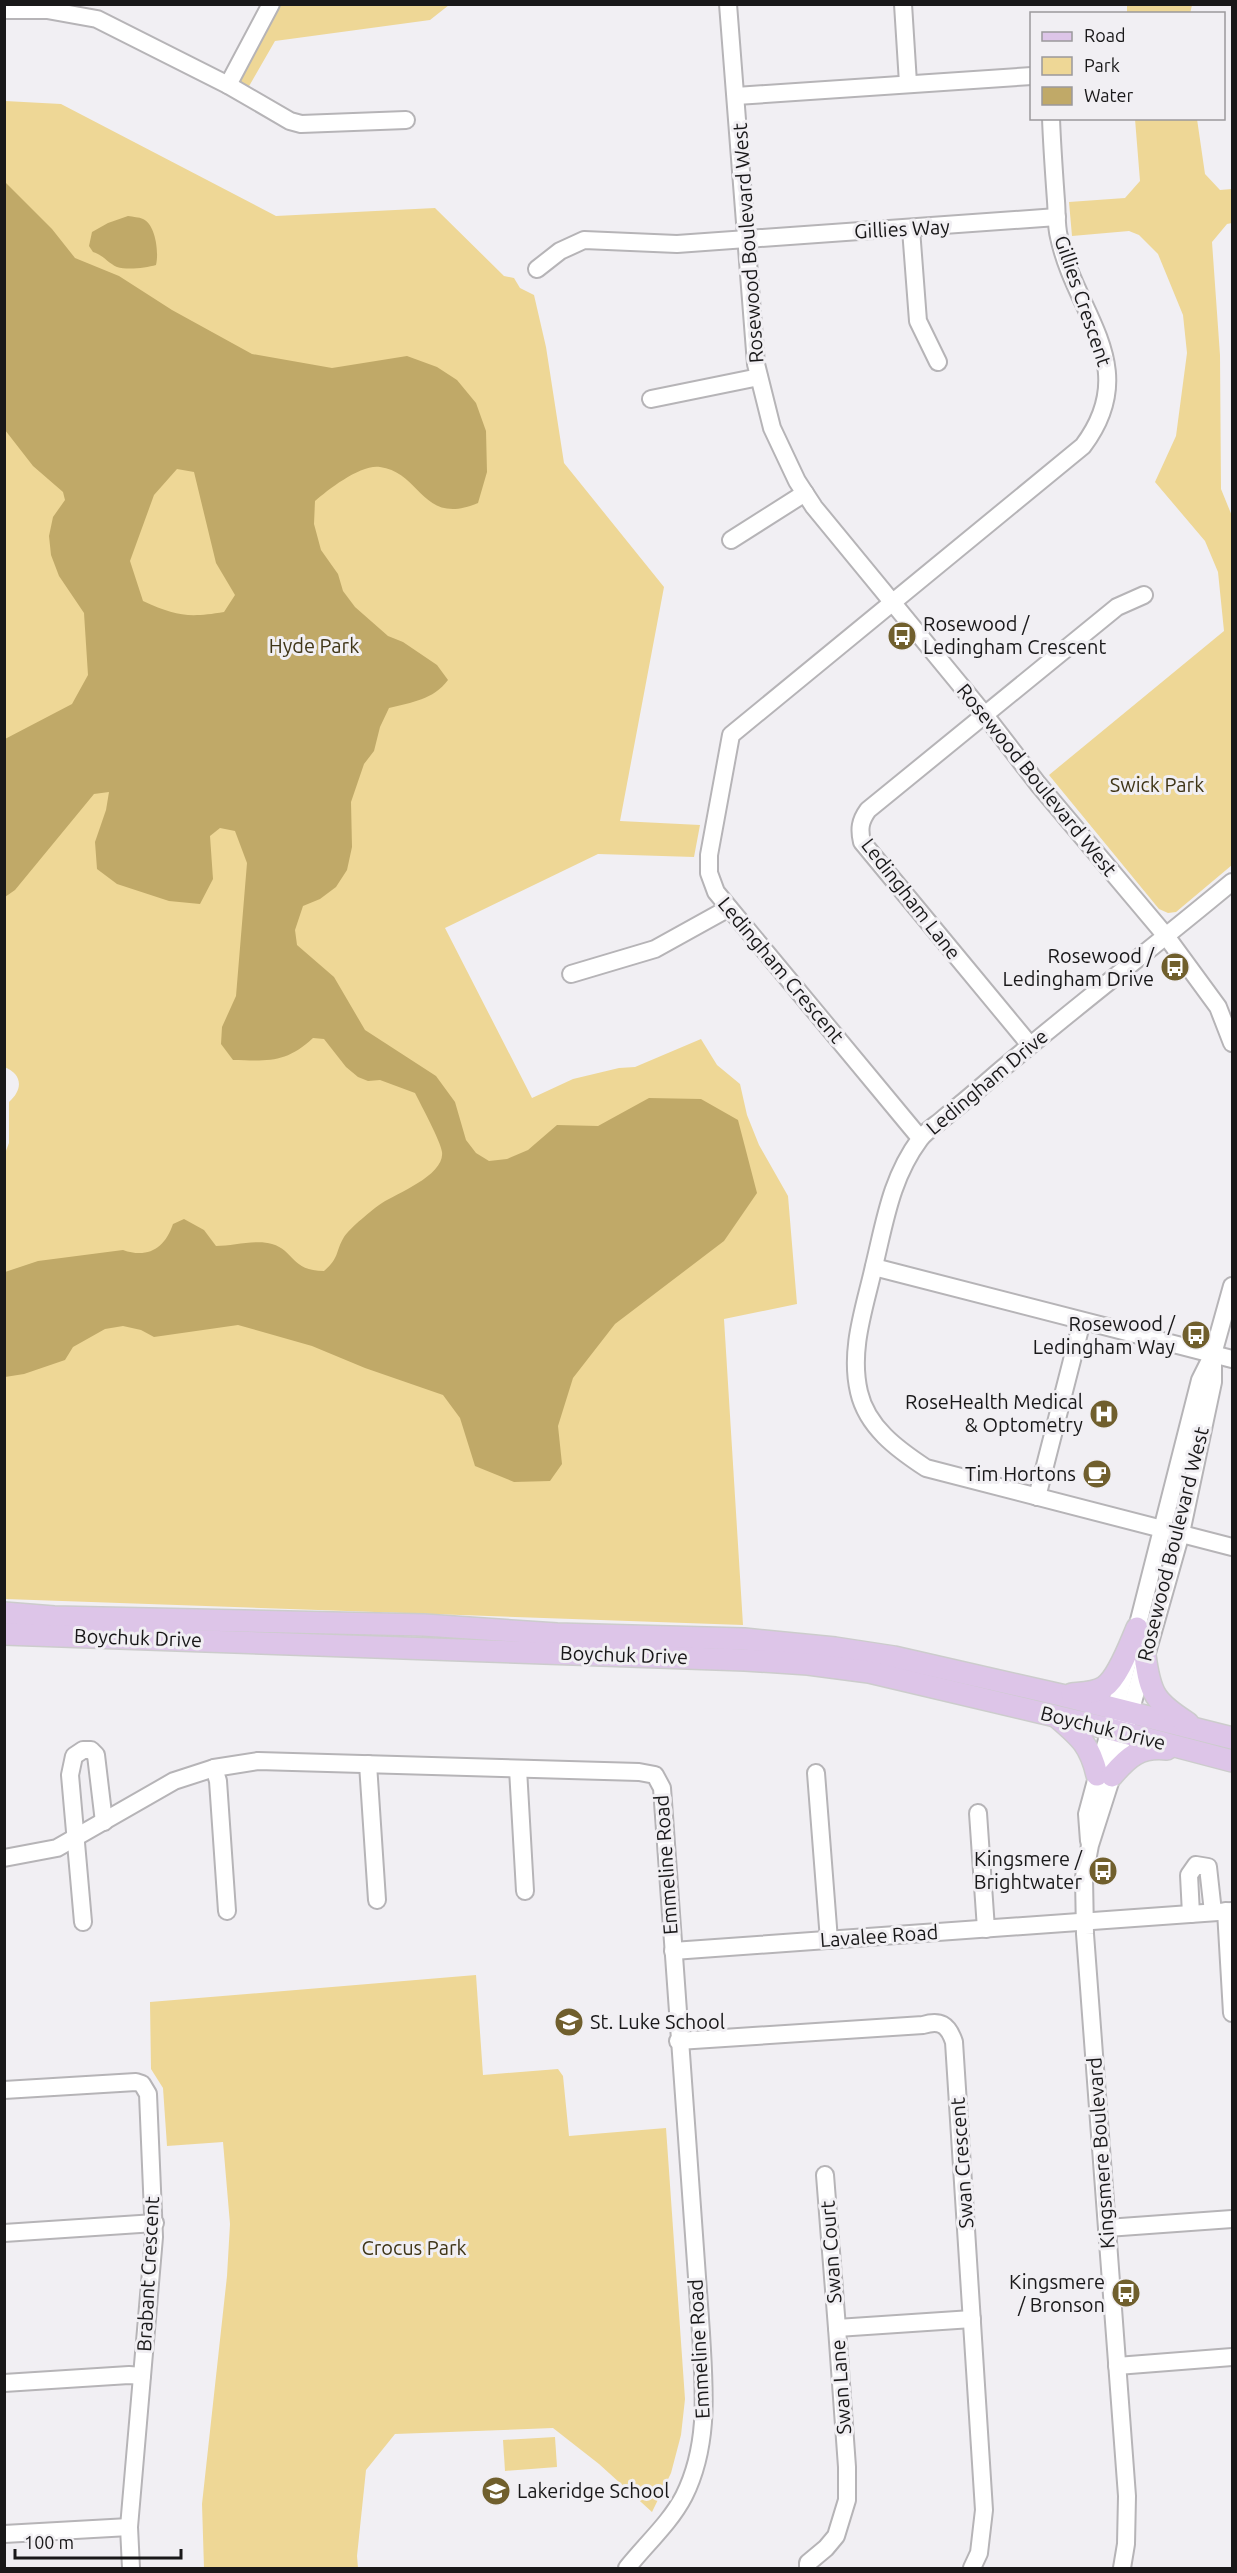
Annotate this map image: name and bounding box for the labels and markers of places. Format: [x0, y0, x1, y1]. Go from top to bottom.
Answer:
place label: Rosewood / Ledingham Crescent [923, 612, 1106, 658]
bus stop icon: Rosewood / Ledingham Crescent [886, 620, 918, 652]
place label: Rosewood / Ledingham Drive [1002, 944, 1155, 990]
bus stop icon: Rosewood / Ledingham Drive [1159, 951, 1191, 983]
place label: Rosewood / Ledingham Way [1033, 1312, 1176, 1358]
bus stop icon: Rosewood / Ledingham Way [1180, 1319, 1212, 1351]
place label: RoseHealth Medical & Optometry [905, 1390, 1083, 1436]
hospital icon: RoseHealth Medical & Optometry [1088, 1398, 1120, 1430]
cafe icon: Tim Hortons [1081, 1458, 1113, 1490]
place label: Tim Hortons [965, 1462, 1076, 1485]
place label: Kingsmere / Brightwater [974, 1847, 1083, 1893]
bus stop icon: Kingsmere / Brightwater [1087, 1855, 1119, 1887]
school or university icon: St. Luke School [553, 2006, 585, 2038]
place label: St. Luke School [590, 2010, 725, 2033]
place label: Kingsmere / Bronson [1009, 2270, 1105, 2316]
bus stop icon: Kingsmere / Bronson [1110, 2277, 1142, 2309]
school or university icon: Lakeridge School [480, 2475, 512, 2507]
place label: Lakeridge School [517, 2479, 669, 2502]

